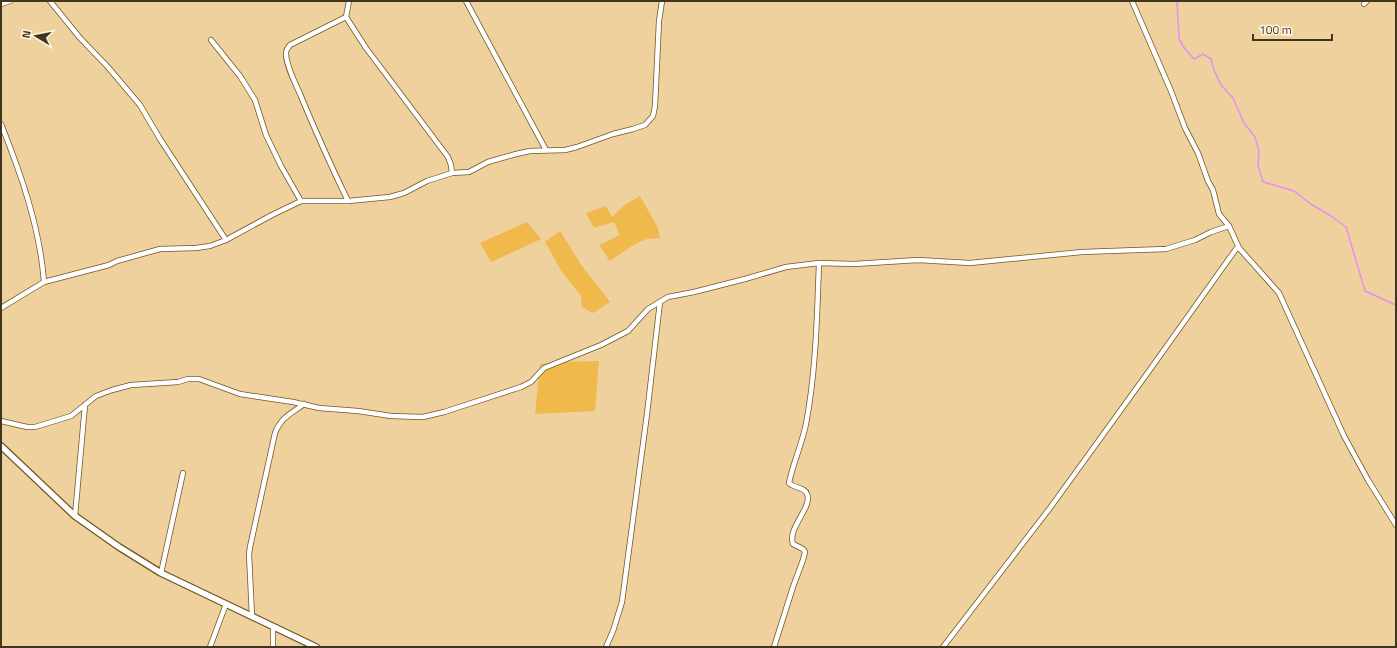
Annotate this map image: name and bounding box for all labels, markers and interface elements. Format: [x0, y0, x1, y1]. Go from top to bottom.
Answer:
north arrow [16, 16, 56, 56]
scale bar [1253, 16, 1332, 42]
text: 100 m [1259, 20, 1292, 39]
text: N [18, 29, 35, 39]

